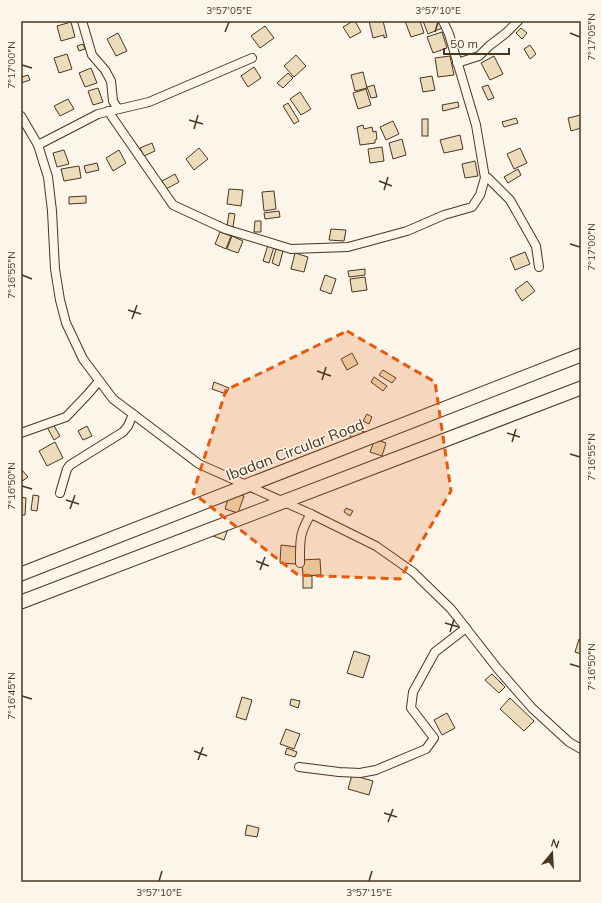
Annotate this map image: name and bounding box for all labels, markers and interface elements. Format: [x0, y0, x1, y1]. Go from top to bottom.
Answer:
text: 3°57'05"E [206, 4, 252, 17]
text: 3°57'10"E [415, 4, 461, 17]
text: 7°17'05"N [585, 13, 598, 61]
scale bar [444, 30, 509, 56]
text: 50 m [450, 36, 478, 51]
text: 7°17'00"N [5, 41, 18, 89]
text: 7°17'00"N [585, 223, 598, 271]
text: 7°16'55"N [5, 251, 18, 299]
street label: Ibadan Circular Road [223, 414, 367, 485]
text: 7°16'55"N [585, 433, 598, 481]
text: 7°16'50"N [5, 462, 18, 510]
text: 7°16'50"N [585, 643, 598, 691]
text: 7°16'45"N [5, 672, 18, 720]
north arrow [532, 833, 572, 873]
text: N [549, 836, 561, 851]
text: 3°57'10"E [136, 886, 182, 899]
text: 3°57'15"E [346, 886, 392, 899]

